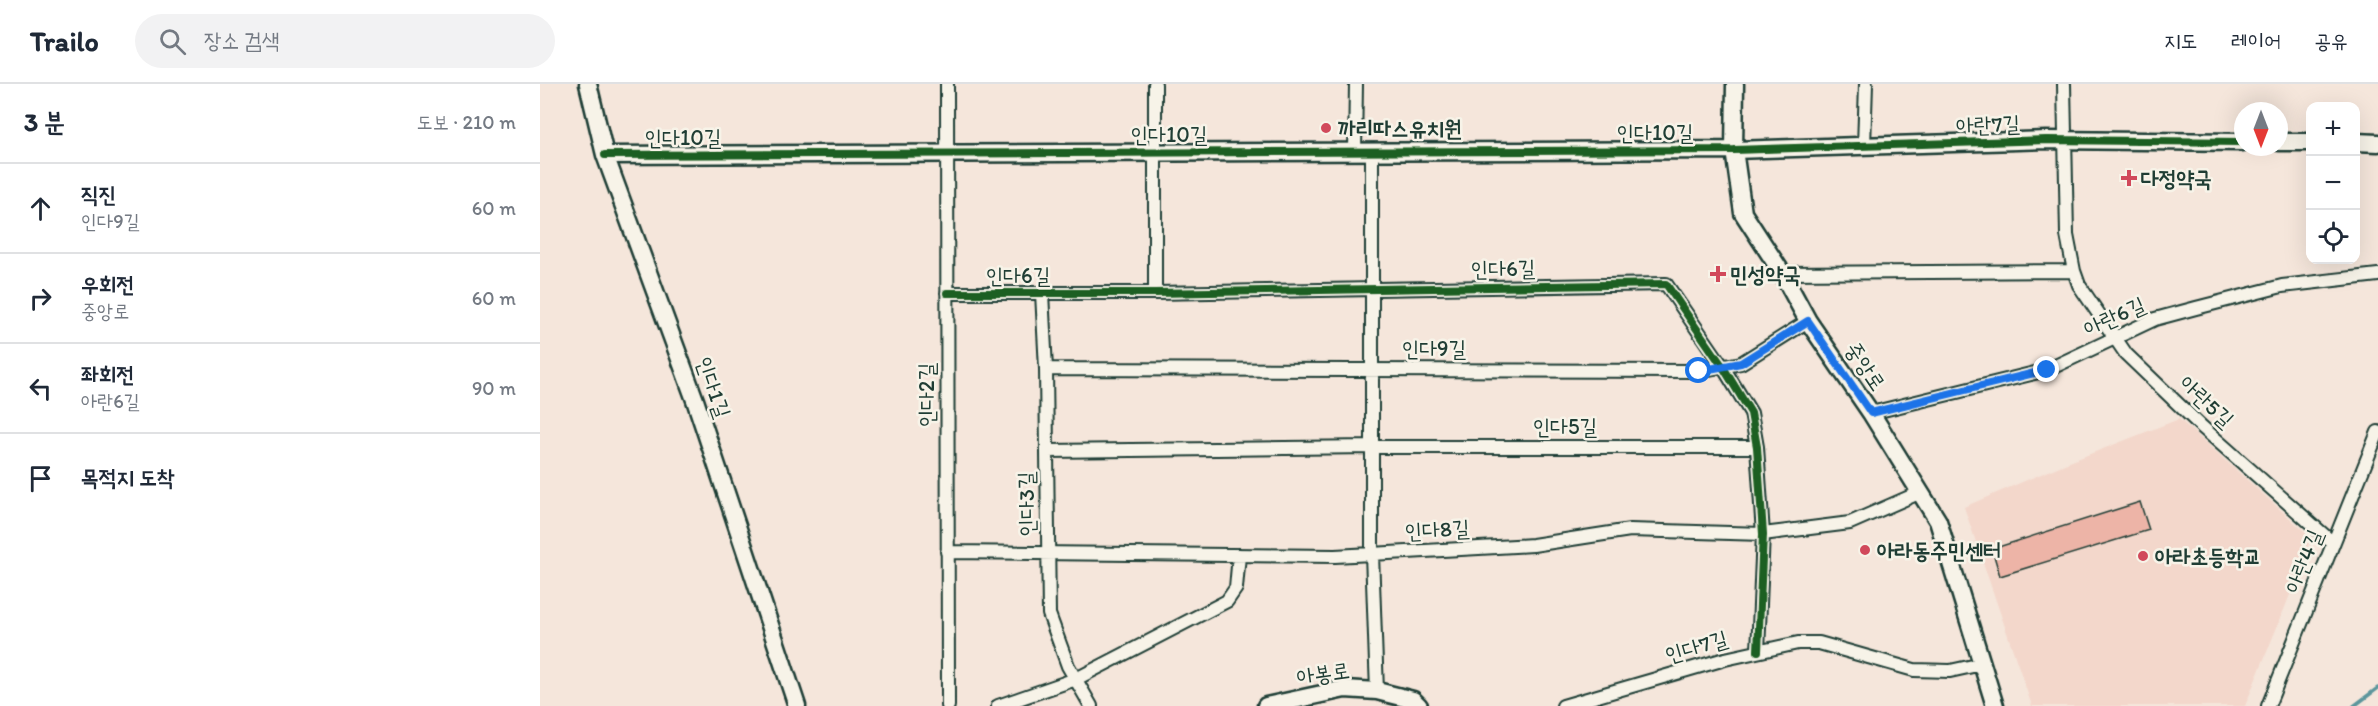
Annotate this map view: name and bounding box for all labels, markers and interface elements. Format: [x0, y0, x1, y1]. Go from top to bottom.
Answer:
search box [135, 14, 555, 68]
text: Trailo [30, 24, 99, 58]
icon: search [156, 25, 189, 58]
text: 장소 검색 [204, 27, 279, 54]
text: 지도 [2164, 28, 2198, 53]
text: 레이어 [2231, 28, 2281, 53]
text: 공유 [2314, 28, 2348, 53]
north arrow [2234, 102, 2288, 156]
map controls [2306, 102, 2360, 264]
button: + [2306, 102, 2360, 156]
text: 3 분 [24, 106, 65, 138]
text: 도보 · 210 m [417, 110, 516, 134]
street label: 아란7길 [1956, 110, 2021, 139]
place label: 까리따스유치원 [1338, 115, 1462, 142]
street label: 인다10길 [1617, 119, 1694, 146]
street label: 인다10길 [1131, 121, 1208, 148]
marker: 까리따스유치원 [1319, 121, 1333, 135]
street label: 인다10길 [645, 124, 722, 151]
button: − [2306, 156, 2360, 210]
place label: 다정약국 [2141, 165, 2212, 192]
marker: 다정약국 [2122, 171, 2136, 185]
text: 직진 [81, 181, 116, 208]
icon: ahead [24, 192, 57, 225]
text: 60 m [472, 196, 516, 220]
text: 인다9길 [81, 209, 140, 233]
button: locate [2306, 210, 2360, 264]
street label: 인다6길 [1470, 254, 1536, 283]
place label: 민성약국 [1730, 261, 1801, 288]
street label: 인다6길 [986, 262, 1051, 289]
marker: 민성약국 [1711, 267, 1725, 281]
text: 우회전 [81, 271, 134, 298]
icon: right [24, 282, 57, 315]
text: 60 m [472, 286, 516, 310]
street label: 아란6길 [2079, 291, 2150, 342]
text: 중앙로 [81, 299, 129, 323]
street label: 인다9길 [1402, 335, 1467, 362]
street label: 중앙로 [1840, 337, 1892, 396]
street label: 인다1길 [690, 353, 737, 422]
route end [2033, 356, 2059, 382]
route start [1685, 357, 1711, 383]
text: 좌회전 [81, 361, 134, 388]
street label: 인다2길 [913, 362, 940, 427]
street label: 아란5길 [2174, 369, 2240, 433]
icon: left [24, 372, 57, 405]
text: 90 m [472, 376, 516, 400]
text: 아란6길 [81, 389, 140, 413]
street label: 인다5길 [1533, 413, 1598, 440]
icon: arrive [24, 462, 57, 495]
text: 목적지 도착 [81, 464, 174, 491]
street label: 인다3길 [1012, 471, 1041, 537]
street label: 인다8길 [1404, 514, 1471, 545]
street label: 아란4길 [2279, 525, 2329, 597]
place label: 아라동주민센터 [1877, 537, 2001, 564]
marker: 아라동주민센터 [1858, 543, 1872, 557]
place label: 아라초등학교 [2155, 543, 2261, 570]
marker: 아라초등학교 [2136, 549, 2150, 563]
street label: 인다7길 [1662, 625, 1731, 668]
street label: 아봉로 [1295, 656, 1351, 691]

